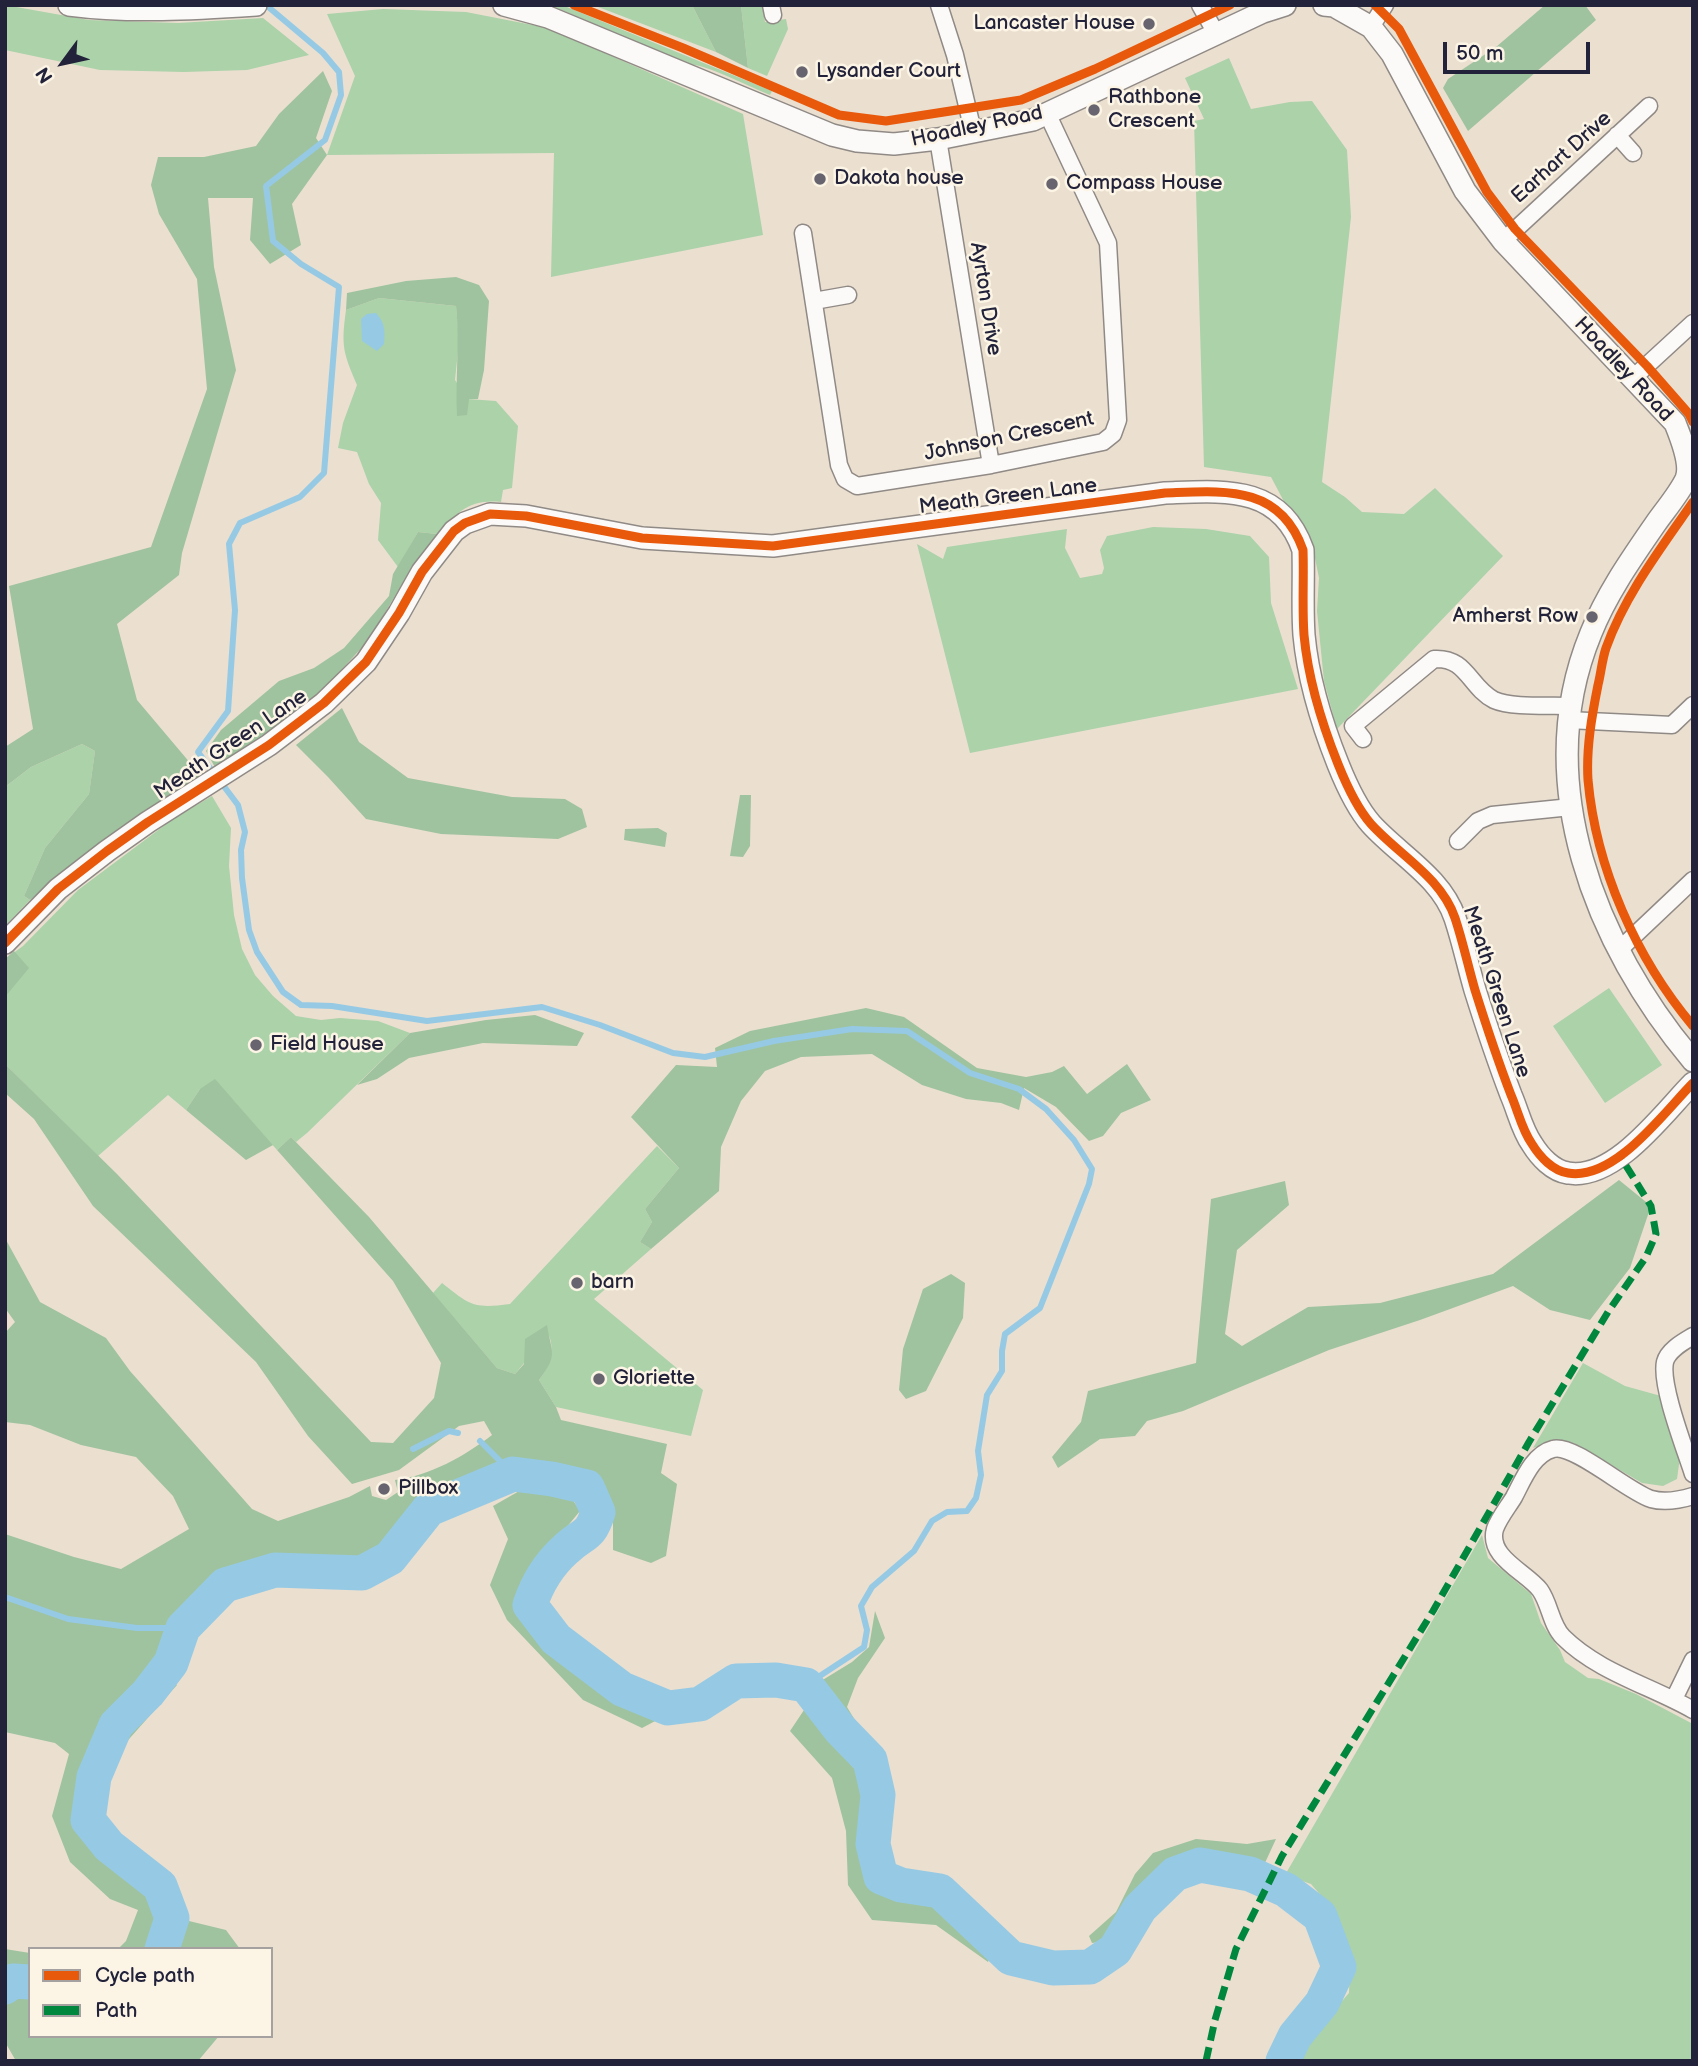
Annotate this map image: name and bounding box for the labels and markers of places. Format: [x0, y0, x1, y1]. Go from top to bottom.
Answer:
place label: Lancaster House [973, 11, 1135, 37]
marker: Lancaster House [1141, 16, 1157, 32]
place label: Lysander Court [816, 59, 961, 85]
marker: Lysander Court [794, 64, 810, 80]
place label: Rathbone Crescent [1108, 85, 1201, 135]
marker: Rathbone Crescent [1086, 102, 1102, 118]
place label: Dakota house [834, 166, 964, 192]
marker: Dakota house [812, 171, 828, 187]
place label: Compass House [1066, 171, 1222, 197]
marker: Compass House [1044, 176, 1060, 192]
place label: Amherst Row [1453, 604, 1578, 630]
marker: Amherst Row [1584, 609, 1600, 625]
place label: Field House [270, 1032, 384, 1058]
marker: Field House [248, 1037, 264, 1053]
place label: barn [591, 1270, 634, 1296]
marker: barn [569, 1275, 585, 1291]
place label: Gloriette [613, 1366, 695, 1392]
marker: Gloriette [591, 1371, 607, 1387]
place label: Pillbox [398, 1476, 458, 1502]
marker: Pillbox [376, 1481, 392, 1497]

